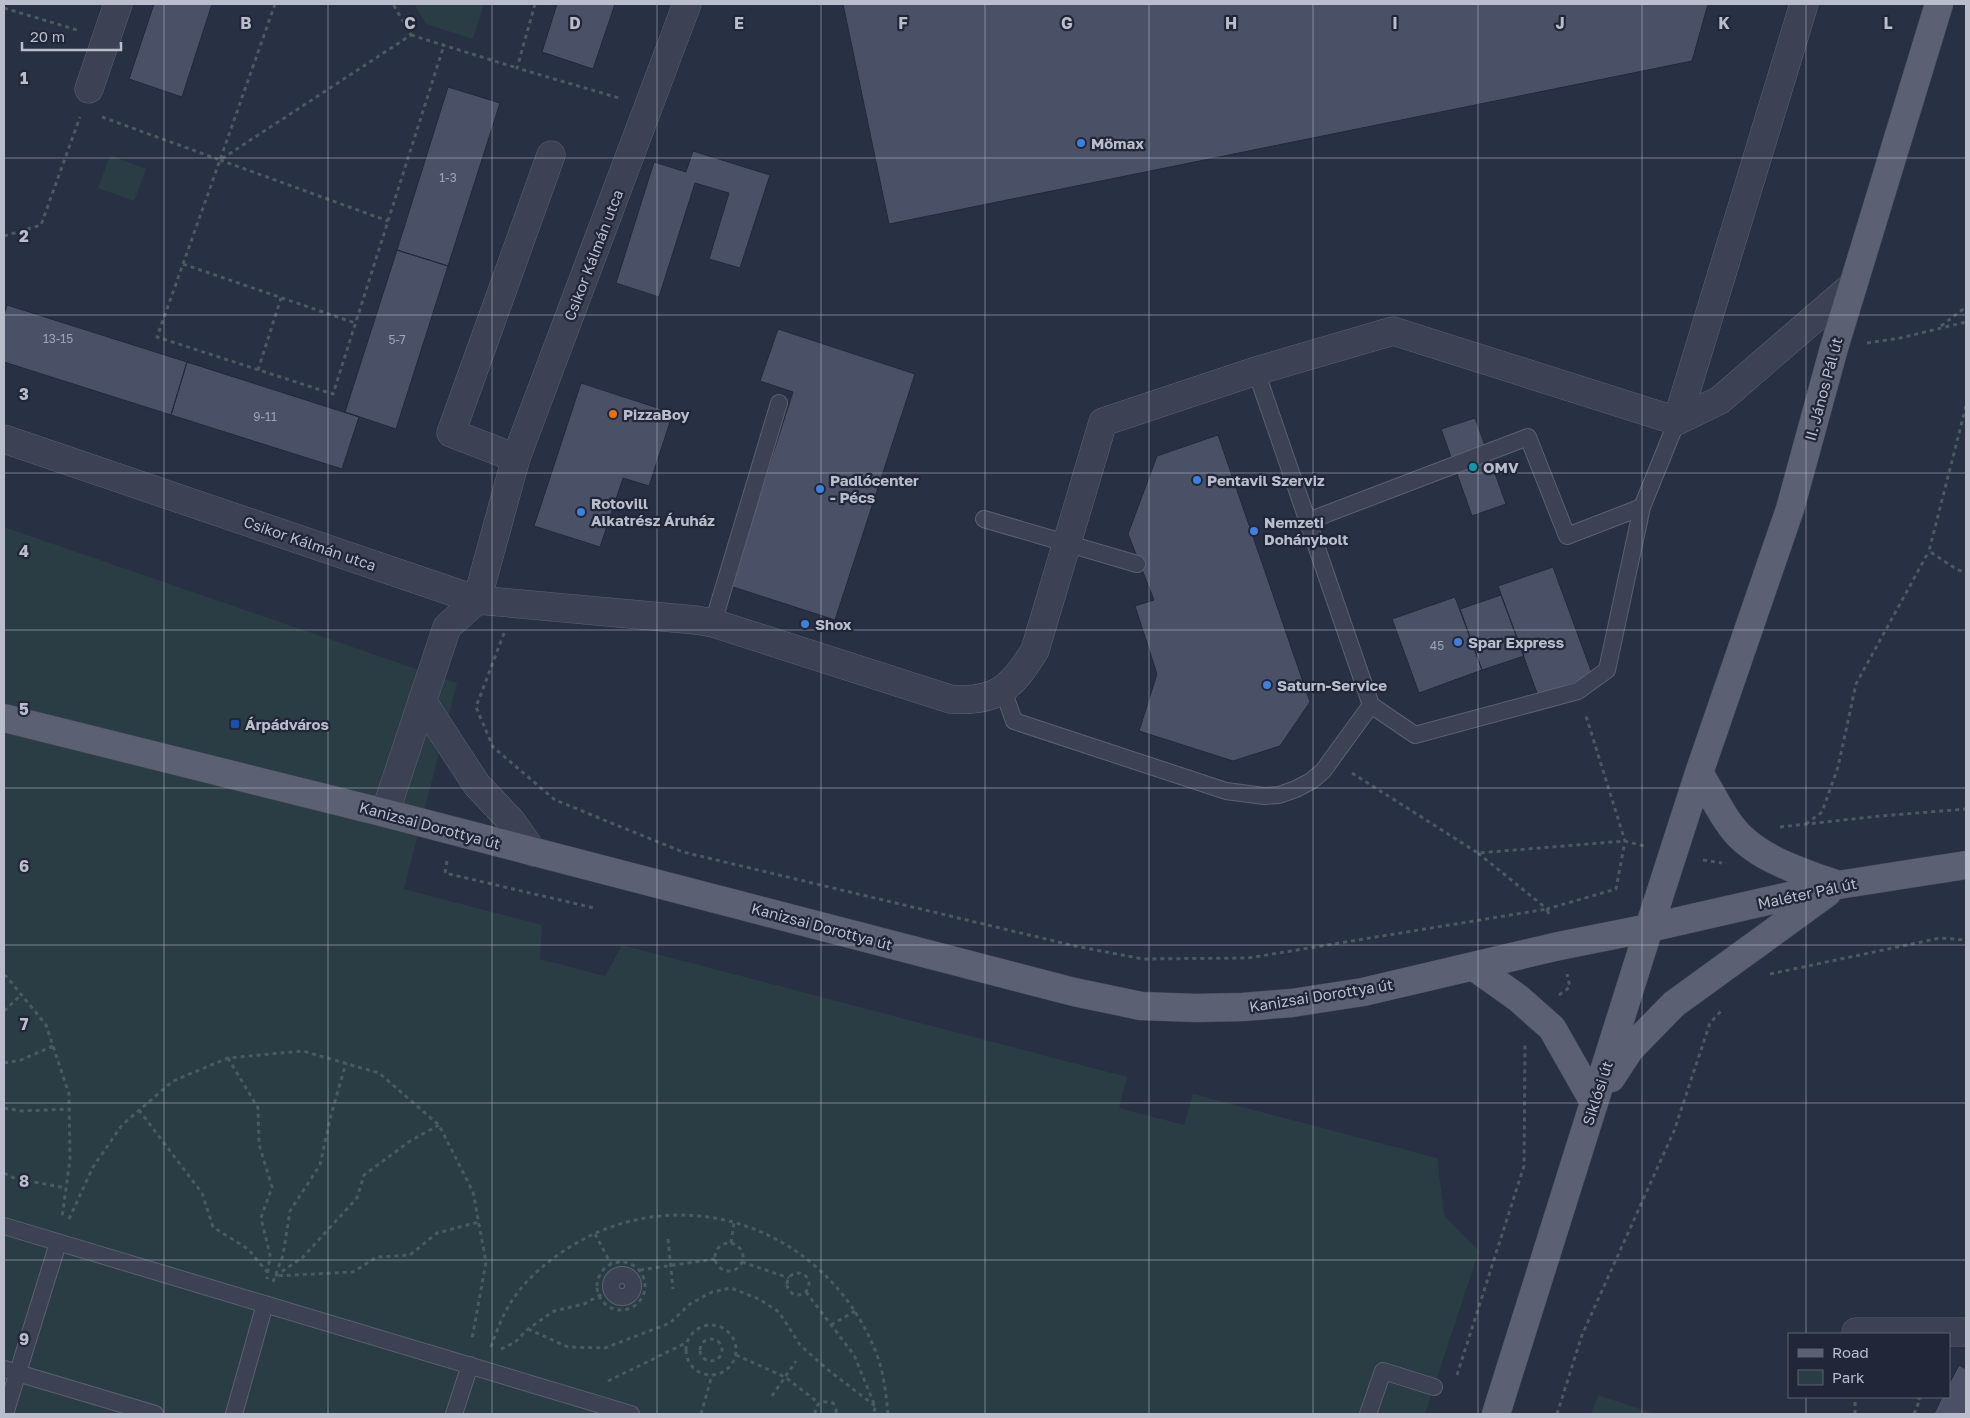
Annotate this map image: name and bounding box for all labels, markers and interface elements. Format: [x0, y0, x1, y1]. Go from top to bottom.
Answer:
text: B [240, 13, 252, 33]
text: C [404, 13, 416, 33]
text: D [569, 13, 581, 33]
text: E [734, 13, 744, 33]
text: F [898, 13, 908, 33]
text: G [1061, 13, 1073, 33]
text: H [1225, 13, 1237, 33]
text: I [1392, 13, 1398, 33]
text: J [1555, 13, 1565, 33]
text: K [1718, 13, 1730, 33]
text: L [1883, 13, 1893, 33]
scale bar [22, 20, 121, 52]
text: 20 m [30, 27, 65, 45]
text: 1 [20, 68, 28, 88]
place label: Mömax [1091, 134, 1144, 152]
marker: Mömax [1075, 137, 1087, 149]
house number: 1-3 [439, 170, 457, 185]
street label: Csikor Kálmán utca [560, 187, 626, 323]
text: 2 [19, 226, 29, 246]
house number: 13-15 [43, 331, 73, 346]
house number: 5-7 [388, 332, 406, 347]
street label: II. János Pál út [1801, 335, 1845, 443]
text: 3 [19, 384, 29, 404]
place label: PizzaBoy [623, 405, 690, 423]
marker: PizzaBoy [607, 408, 619, 420]
house number: 9-11 [253, 409, 277, 424]
place label: OMV [1483, 458, 1519, 476]
marker: OMV [1467, 461, 1479, 473]
place label: Padlócenter - Pécs [830, 471, 919, 506]
place label: Pentavil Szerviz [1207, 471, 1325, 489]
marker: Pentavil Szerviz [1191, 474, 1203, 486]
marker: Padlócenter - Pécs [814, 483, 826, 495]
place label: Rotovill Alkatrész Áruház [591, 494, 715, 529]
marker: Rotovill Alkatrész Áruház [575, 506, 587, 518]
street label: Csikor Kálmán utca [241, 512, 379, 574]
place label: Nemzeti Dohánybolt [1264, 513, 1348, 548]
marker: Nemzeti Dohánybolt [1248, 525, 1260, 537]
text: 4 [19, 541, 29, 561]
place label: Shox [815, 615, 852, 633]
marker: Shox [799, 618, 811, 630]
place label: Spar Express [1468, 633, 1564, 651]
marker: Spar Express [1452, 636, 1464, 648]
house number: 45 [1430, 638, 1444, 653]
place label: Saturn-Service [1277, 676, 1387, 694]
marker: Saturn-Service [1261, 679, 1273, 691]
text: 5 [19, 699, 29, 719]
place label: Árpádváros [245, 715, 329, 733]
marker: Árpádváros [229, 718, 241, 730]
street label: Kanizsai Dorottya út [357, 797, 503, 853]
text: 6 [19, 856, 29, 876]
street label: Maléter Pál út [1756, 874, 1858, 912]
street label: Kanizsai Dorottya út [749, 898, 895, 954]
street label: Kanizsai Dorottya út [1248, 975, 1394, 1015]
text: 7 [20, 1014, 29, 1034]
street label: Siklósi út [1578, 1059, 1616, 1127]
text: 8 [19, 1171, 29, 1191]
text: 9 [19, 1329, 29, 1349]
legend [1788, 1333, 1950, 1398]
text: Road [1832, 1343, 1869, 1361]
text: Park [1832, 1368, 1865, 1386]

